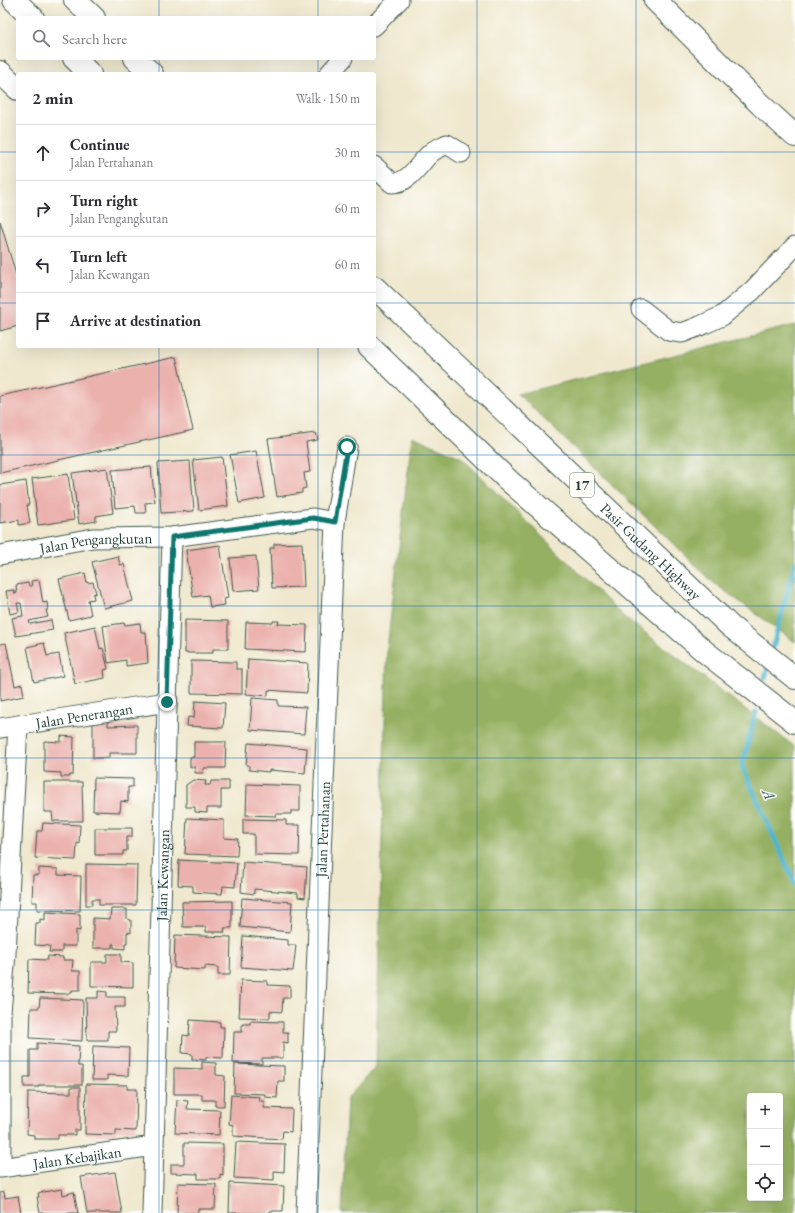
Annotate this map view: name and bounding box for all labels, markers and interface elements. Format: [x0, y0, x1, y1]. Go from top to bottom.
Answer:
search box [16, 16, 376, 60]
icon: search [30, 27, 52, 49]
text: Search here [62, 29, 127, 48]
text: 2 min [32, 87, 73, 109]
text: Walk · 150 m [296, 90, 360, 107]
text: Continue [70, 135, 130, 154]
icon: ahead [32, 142, 54, 164]
text: 30 m [335, 144, 360, 161]
text: Jalan Pertahanan [70, 154, 153, 171]
text: Turn right [70, 191, 138, 210]
icon: right [32, 198, 54, 220]
text: 60 m [335, 200, 360, 217]
text: Jalan Pengangkutan [70, 210, 168, 227]
text: Turn left [70, 247, 127, 266]
icon: left [32, 254, 54, 276]
text: 60 m [335, 256, 360, 273]
text: Jalan Kewangan [70, 266, 150, 283]
icon: arrive [32, 310, 54, 332]
text: Arrive at destination [70, 311, 201, 330]
route start [338, 438, 356, 456]
road number: 17 [570, 473, 594, 497]
street label: Pasir Gudang Highway [597, 499, 706, 604]
street label: Jalan Pengangkutan [36, 528, 152, 557]
route end [158, 693, 176, 711]
street label: Jalan Penerangan [32, 698, 134, 732]
street label: Jalan Pertahanan [311, 781, 334, 880]
water label: A [757, 784, 781, 803]
street label: Jalan Kewangan [151, 829, 173, 923]
map controls [747, 1093, 783, 1201]
button: + [747, 1093, 783, 1129]
button: − [747, 1129, 783, 1165]
street label: Jalan Kebajikan [30, 1141, 123, 1173]
button: locate [747, 1165, 783, 1201]

